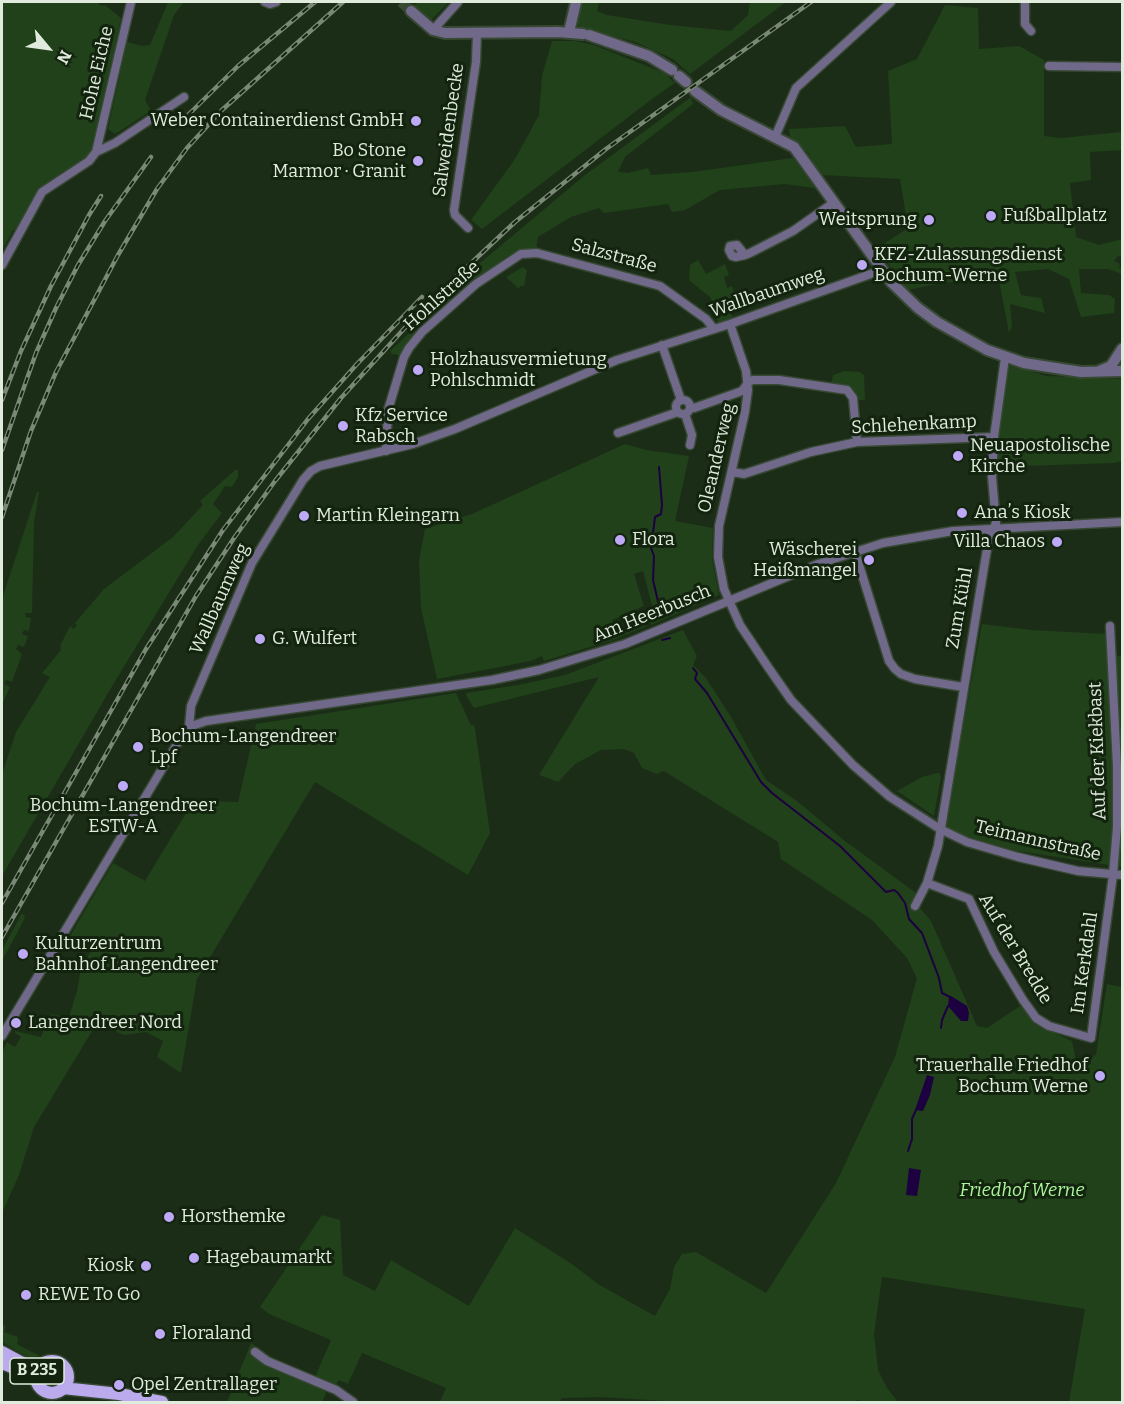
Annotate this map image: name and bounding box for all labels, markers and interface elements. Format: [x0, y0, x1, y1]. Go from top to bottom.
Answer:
north arrow [18, 18, 78, 78]
street label: Hohe Eiche [76, 24, 118, 122]
text: N [53, 47, 75, 67]
street label: Salweidenbecke [429, 62, 469, 198]
place label: Weber Containerdienst GmbH [151, 110, 404, 132]
marker: Weber Containerdienst GmbH [409, 114, 423, 128]
place label: Bo Stone Marmor · Granit [272, 140, 406, 182]
marker: Bo Stone Marmor · Granit [411, 154, 425, 168]
place label: Fußballplatz [1003, 205, 1107, 227]
place label: Weitsprung [819, 209, 917, 231]
marker: Fußballplatz [984, 209, 998, 223]
marker: Weitsprung [922, 213, 936, 227]
street label: Salzstraße [569, 234, 659, 278]
place label: KFZ-Zulassungsdienst Bochum-Werne [874, 244, 1063, 286]
street label: Hohlstraße [400, 256, 484, 336]
marker: KFZ-Zulassungsdienst Bochum-Werne [855, 258, 869, 272]
street label: Wallbaumweg [707, 263, 827, 323]
place label: Holzhausvermietung Pohlschmidt [430, 349, 607, 392]
marker: Holzhausvermietung Pohlschmidt [411, 363, 425, 377]
street label: Oleanderweg [694, 401, 740, 515]
place label: Kfz Service Rabsch [355, 405, 448, 448]
street label: Schlehenkamp [851, 411, 977, 439]
marker: Kfz Service Rabsch [336, 419, 350, 433]
place label: Neuapostolische Kirche [970, 435, 1110, 478]
marker: Neuapostolische Kirche [951, 449, 965, 463]
place label: Anaʼs Kiosk [974, 502, 1070, 524]
place label: Martin Kleingarn [316, 505, 460, 527]
marker: Anaʼs Kiosk [955, 506, 969, 520]
marker: Martin Kleingarn [297, 509, 311, 523]
place label: Flora [632, 529, 675, 551]
place label: Villa Chaos [953, 531, 1045, 553]
marker: Flora [613, 533, 627, 547]
marker: Villa Chaos [1050, 535, 1064, 549]
place label: Wäscherei Heißmangel [753, 539, 857, 582]
street label: Wallbaumweg [186, 540, 254, 658]
marker: Wäscherei Heißmangel [862, 553, 876, 567]
street label: Zum Kühl [942, 566, 978, 650]
street label: Am Heerbusch [590, 581, 714, 647]
place label: G. Wulfert [272, 628, 357, 650]
marker: G. Wulfert [253, 632, 267, 646]
street label: Auf der Kiekbast [1085, 682, 1111, 820]
place label: Bochum-Langendreer Lpf [150, 726, 336, 768]
marker: Bochum-Langendreer Lpf [131, 740, 145, 754]
marker: Bochum-Langendreer ESTW-A [116, 779, 130, 793]
place label: Bochum-Langendreer ESTW-A [30, 795, 216, 838]
street label: Teimannstraße [973, 816, 1103, 866]
street label: Auf der Bredde [974, 890, 1056, 1008]
street label: Im Kerkdahl [1067, 911, 1103, 1015]
place label: Kulturzentrum Bahnhof Langendreer [35, 933, 218, 976]
marker: Kulturzentrum Bahnhof Langendreer [16, 947, 30, 961]
place label: Langendreer Nord [28, 1012, 182, 1034]
marker: Langendreer Nord [9, 1016, 23, 1030]
place label: Trauerhalle Friedhof Bochum Werne [916, 1055, 1088, 1098]
marker: Trauerhalle Friedhof Bochum Werne [1093, 1069, 1107, 1083]
park label: Friedhof Werne [960, 1180, 1084, 1202]
place label: Horsthemke [181, 1206, 286, 1228]
marker: Horsthemke [162, 1210, 176, 1224]
place label: Hagebaumarkt [206, 1247, 332, 1269]
marker: Hagebaumarkt [187, 1251, 201, 1265]
place label: Kiosk [87, 1255, 134, 1277]
marker: Kiosk [139, 1259, 153, 1273]
place label: REWE To Go [38, 1284, 140, 1306]
marker: REWE To Go [19, 1288, 33, 1302]
place label: Floraland [172, 1323, 252, 1345]
marker: Floraland [153, 1327, 167, 1341]
road number: B 235 [10, 1358, 64, 1384]
place label: Opel Zentrallager [131, 1374, 277, 1396]
marker: Opel Zentrallager [112, 1378, 126, 1392]

